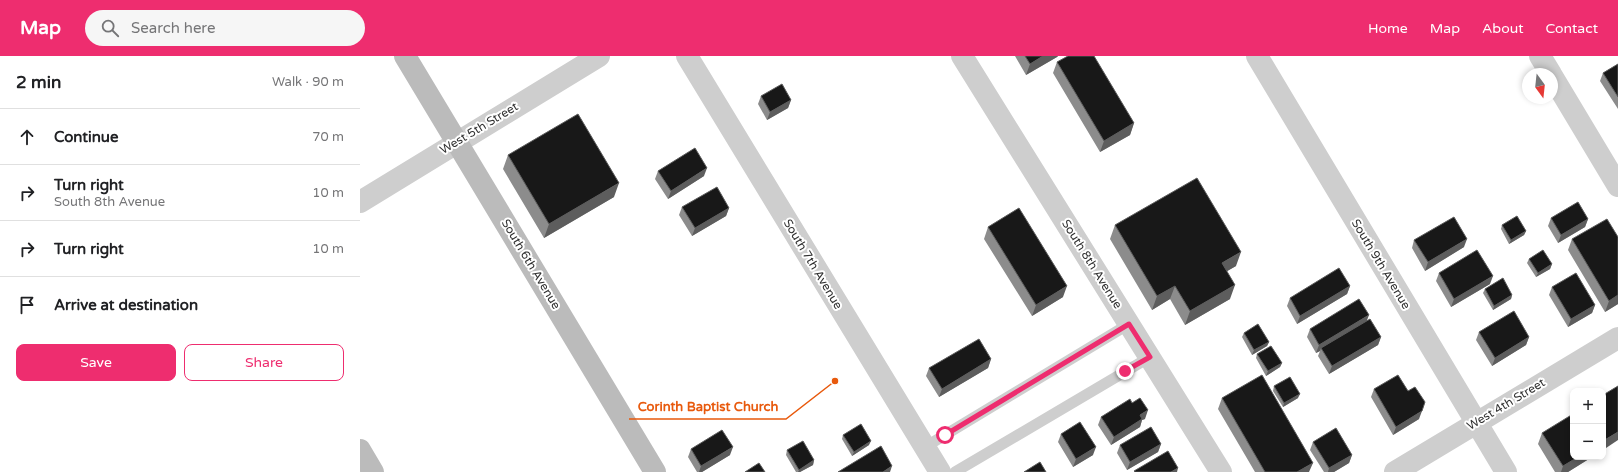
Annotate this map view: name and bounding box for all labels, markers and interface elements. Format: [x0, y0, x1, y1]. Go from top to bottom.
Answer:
search box [85, 10, 365, 46]
text: Map [20, 17, 61, 39]
icon: search [99, 17, 121, 39]
text: Search here [131, 19, 215, 37]
text: Home [1368, 20, 1408, 37]
text: Map [1430, 20, 1460, 37]
text: About [1482, 20, 1524, 37]
text: Contact [1546, 20, 1598, 37]
north arrow [1522, 68, 1558, 104]
text: 2 min [16, 72, 61, 93]
text: Walk · 90 m [272, 74, 344, 90]
street label: West 5th Street [437, 99, 521, 157]
icon: ahead [16, 126, 38, 148]
text: Continue [54, 128, 118, 146]
text: 70 m [312, 129, 344, 145]
text: Turn right [54, 176, 124, 194]
icon: right [16, 182, 38, 204]
text: 10 m [312, 185, 344, 201]
text: South 8th Avenue [54, 194, 165, 210]
street label: South 6th Avenue [499, 216, 564, 312]
street label: South 7th Avenue [781, 216, 846, 312]
street label: South 9th Avenue [1349, 216, 1414, 312]
street label: South 8th Avenue [1059, 217, 1125, 311]
icon: right [16, 238, 38, 260]
text: Turn right [54, 240, 124, 258]
text: 10 m [312, 241, 344, 257]
icon: arrive [16, 294, 38, 316]
text: Arrive at destination [54, 296, 198, 314]
button: Save [16, 344, 176, 381]
button: Share [184, 344, 344, 381]
route end [1116, 362, 1134, 380]
street label: West 4th Street [1464, 375, 1548, 433]
map controls [1570, 388, 1606, 460]
button: + [1570, 388, 1606, 424]
callout: Corinth Baptist Church [629, 394, 786, 419]
text: Corinth Baptist Church [638, 399, 778, 415]
button: − [1570, 424, 1606, 460]
route start [936, 426, 954, 444]

